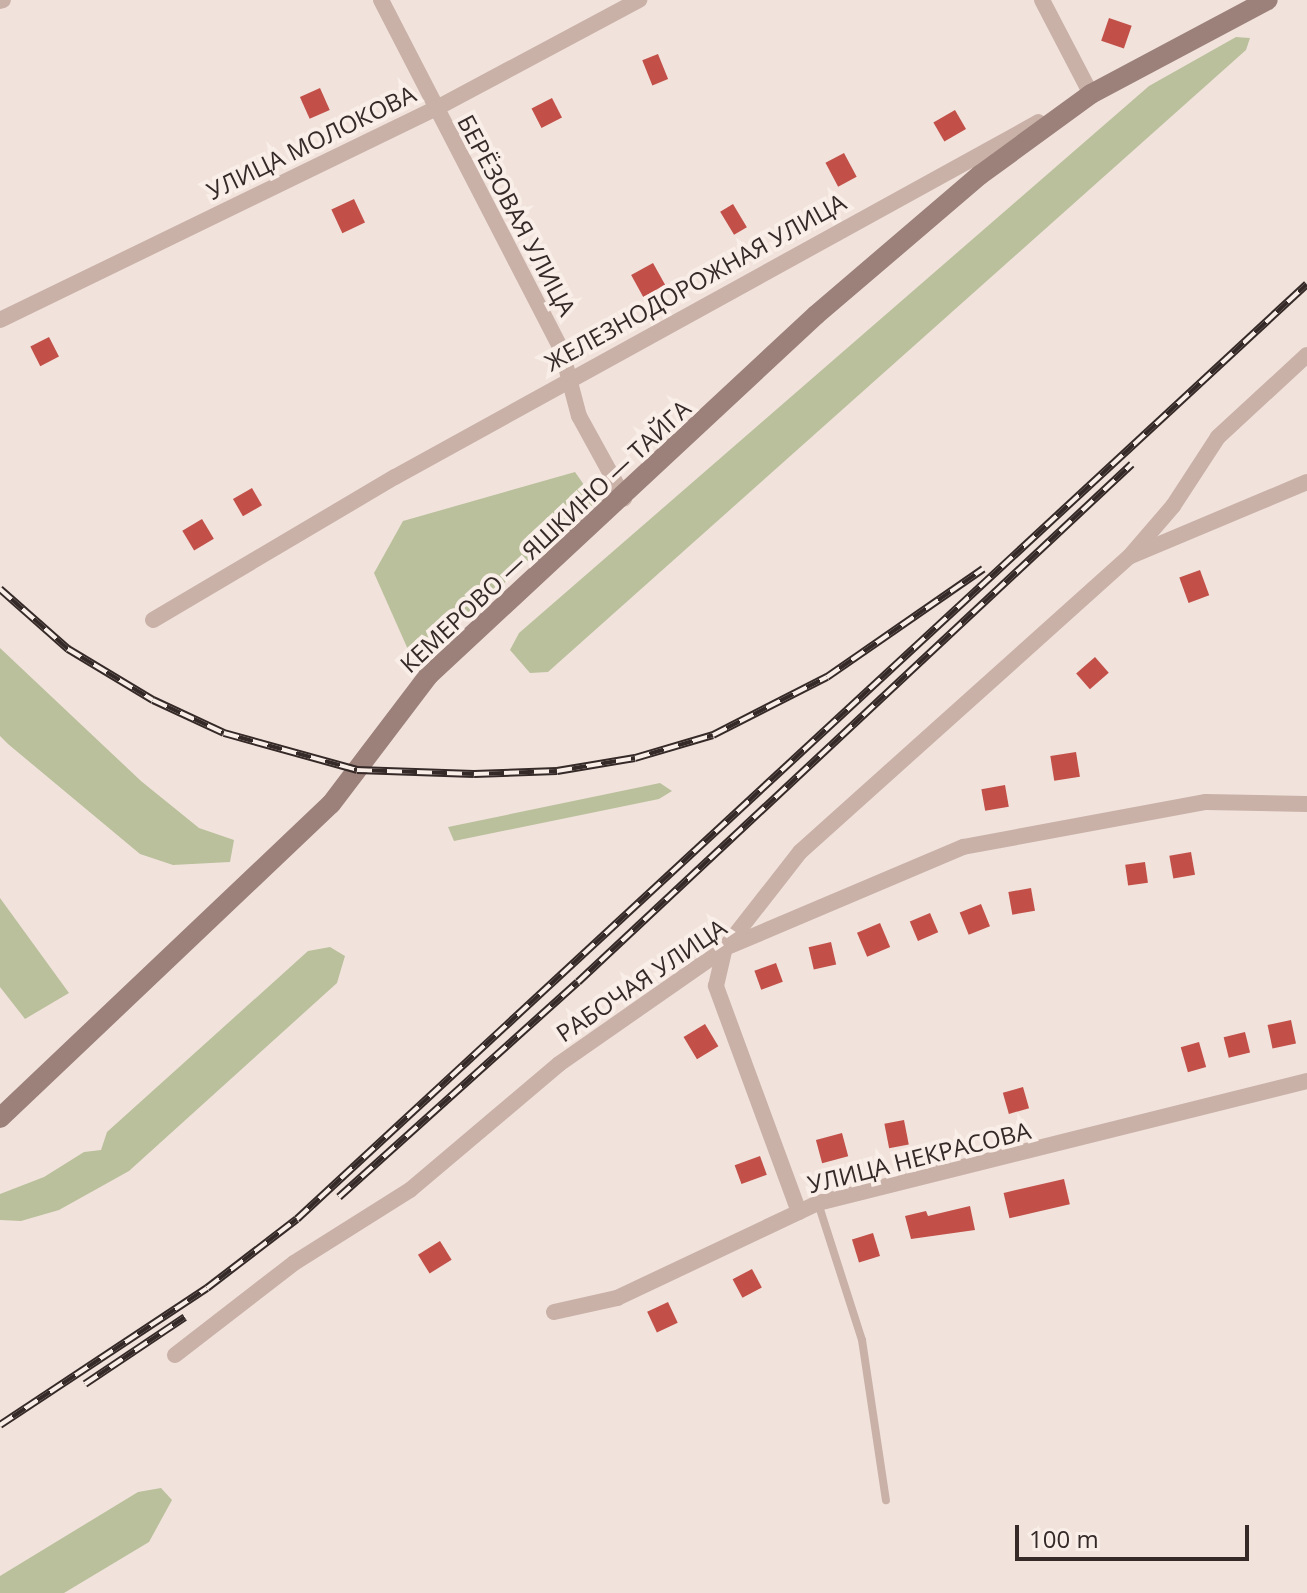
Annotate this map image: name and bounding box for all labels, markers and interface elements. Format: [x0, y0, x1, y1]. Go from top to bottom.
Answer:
street label: УЛИЦА МОЛОКОВА [202, 79, 420, 205]
street label: БЕРЁЗОВАЯ УЛИЦА [452, 110, 582, 320]
street label: ЖЕЛЕЗНОДОРОЖНАЯ УЛИЦА [540, 187, 850, 377]
street label: КЕМЕРОВО — ЯШКИНО — ТАЙГА [394, 394, 696, 678]
street label: РАБОЧАЯ УЛИЦА [550, 912, 732, 1048]
street label: УЛИЦА НЕКРАСОВА [805, 1115, 1033, 1199]
scale bar [1019, 1509, 1253, 1559]
text: 100 m [1029, 1522, 1099, 1555]

